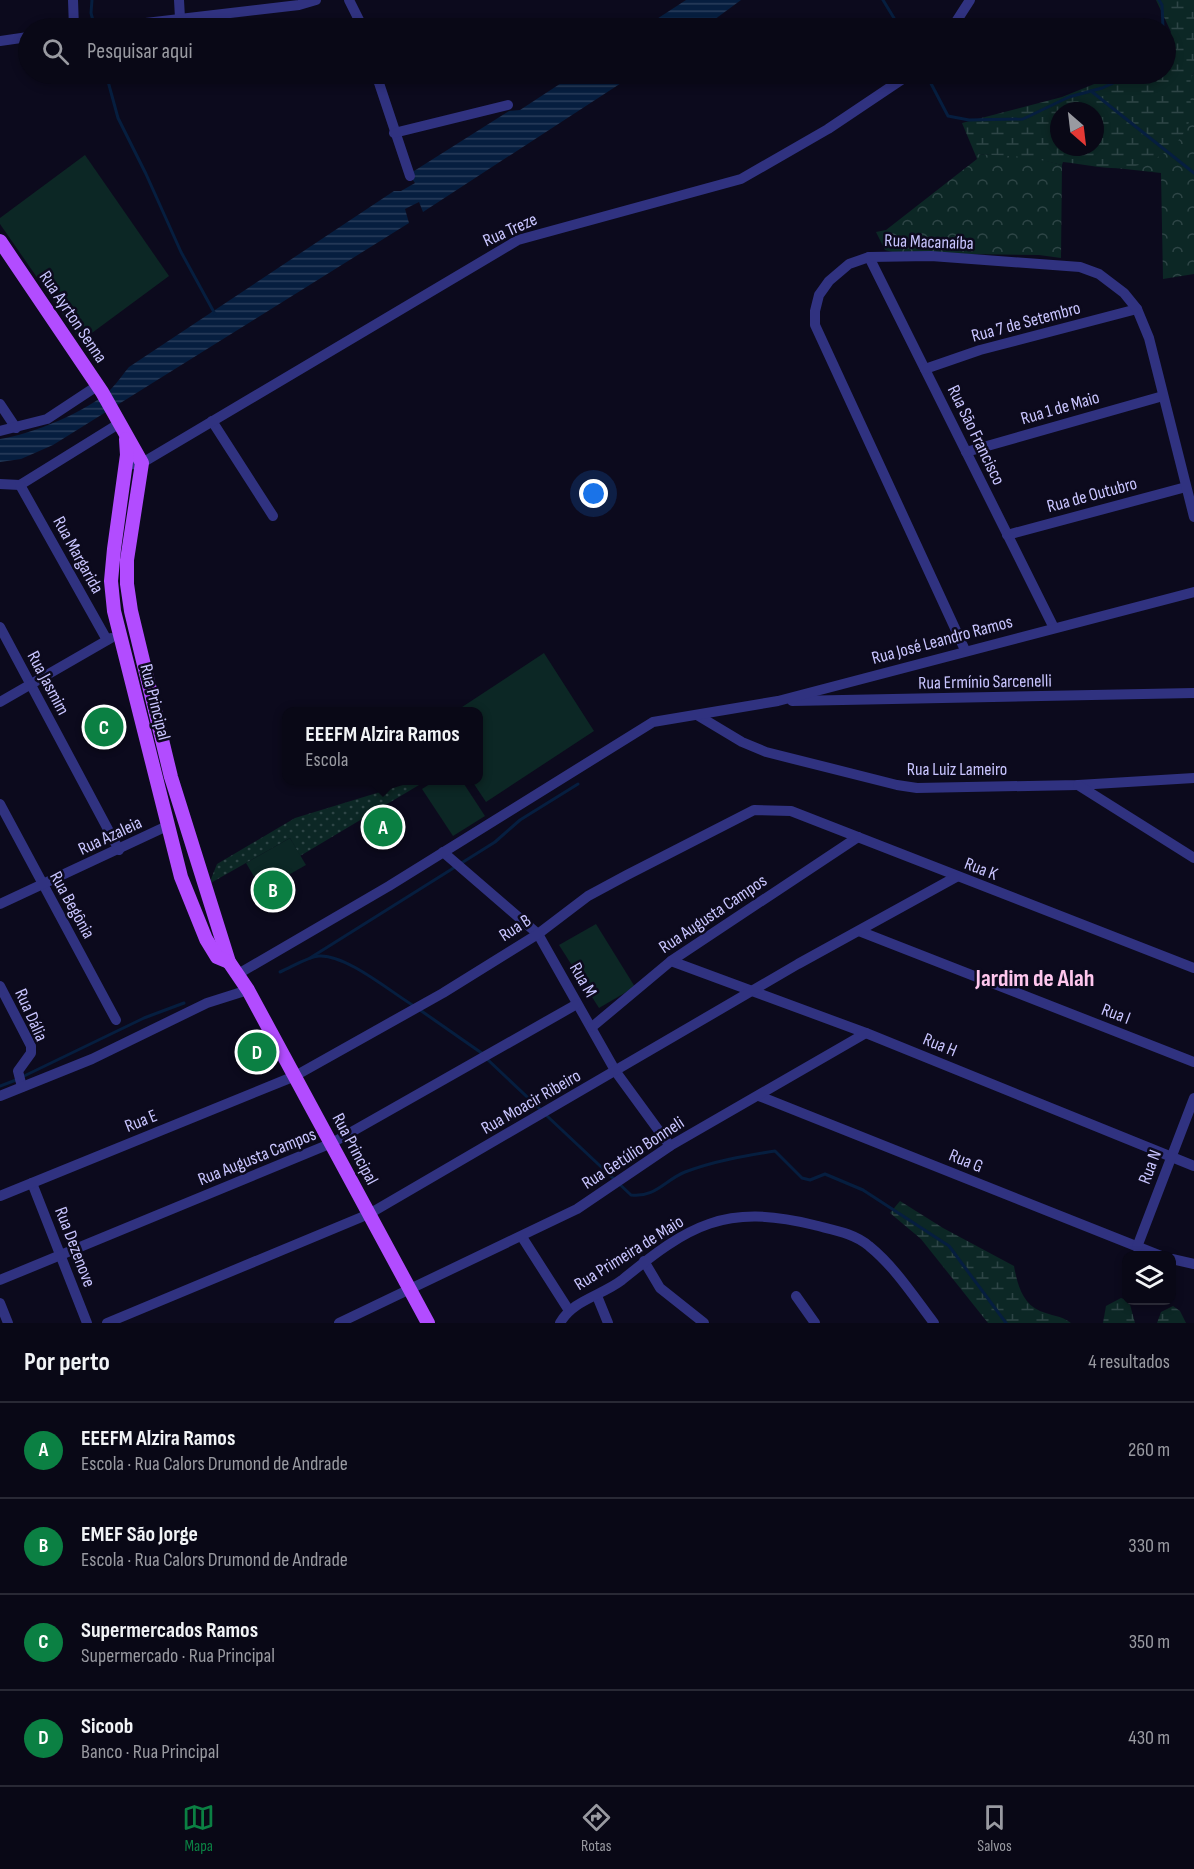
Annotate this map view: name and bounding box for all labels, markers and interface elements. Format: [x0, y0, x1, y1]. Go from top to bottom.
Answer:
search box [18, 18, 1176, 84]
icon: search [39, 35, 72, 68]
text: Pesquisar aqui [87, 38, 192, 65]
north arrow [1050, 102, 1104, 156]
street label: Rua Treze [480, 209, 540, 251]
street label: Rua Macanaíba [884, 230, 974, 254]
street label: Rua Ayrton Senna [35, 267, 111, 367]
street label: Rua 7 de Setembro [969, 297, 1083, 347]
street label: Rua São Francisco [943, 382, 1009, 488]
street label: Rua 1 de Maio [1018, 387, 1102, 429]
street label: Rua de Outubro [1045, 473, 1139, 517]
your location [579, 479, 608, 508]
street label: Rua Margarida [48, 513, 108, 597]
street label: Rua José Leandro Ramos [869, 611, 1015, 669]
street label: Rua Jasmim [22, 648, 74, 718]
street label: Rua Principal [135, 662, 175, 742]
street label: Rua Ermínio Sarcenelli [918, 670, 1052, 694]
pin: C [84, 704, 124, 750]
popup [282, 707, 483, 785]
text: EEEFM Alzira Ramos [305, 721, 460, 748]
text: Escola [305, 748, 348, 772]
street label: Rua Luiz Lameiro [907, 759, 1007, 780]
pin: A [364, 804, 403, 850]
street label: Rua Azaleia [75, 812, 145, 860]
street label: Rua K [961, 853, 1001, 885]
street label: Rua Begônia [45, 868, 99, 942]
pin: B [254, 868, 292, 912]
street label: Rua Augusta Campos [655, 870, 771, 958]
street label: Rua B [495, 910, 535, 946]
street label: Rua M [565, 959, 601, 1001]
district label: Jardim de Alah [975, 964, 1094, 993]
street label: Rua Dália [10, 985, 52, 1045]
street label: Rua I [1099, 999, 1133, 1029]
street label: Rua H [920, 1029, 960, 1061]
pin: D [238, 1030, 276, 1074]
street label: Rua Moacir Ribeiro [478, 1065, 584, 1139]
street label: Rua E [122, 1105, 160, 1137]
street label: Rua Principal [327, 1110, 383, 1188]
street label: Rua Getúlio Bonneli [578, 1112, 688, 1194]
street label: Rua Augusta Campos [195, 1124, 319, 1190]
street label: Rua G [946, 1145, 986, 1177]
street label: Rua N [1134, 1147, 1166, 1187]
street label: Rua Dezenove [50, 1204, 100, 1290]
street label: Rua Primeira de Maio [571, 1211, 687, 1295]
map controls [1122, 1251, 1176, 1305]
button: layers [1122, 1251, 1176, 1305]
text: Por perto [24, 1347, 110, 1378]
text: 4 resultados [1088, 1350, 1170, 1374]
text: EEEFM Alzira Ramos [81, 1425, 235, 1452]
text: A [39, 1438, 48, 1462]
text: 260 m [1128, 1438, 1170, 1462]
text: Escola · Rua Calors Drumond de Andrade [81, 1452, 348, 1476]
text: EMEF São Jorge [81, 1521, 198, 1548]
text: B [39, 1534, 48, 1558]
text: 330 m [1128, 1534, 1170, 1558]
text: Escola · Rua Calors Drumond de Andrade [81, 1548, 348, 1572]
text: Supermercados Ramos [81, 1617, 258, 1644]
text: C [38, 1630, 49, 1654]
text: 350 m [1129, 1630, 1170, 1654]
text: Supermercado · Rua Principal [81, 1644, 275, 1668]
text: Sicoob [81, 1713, 133, 1740]
text: D [38, 1726, 49, 1750]
text: 430 m [1128, 1726, 1170, 1750]
text: Banco · Rua Principal [81, 1740, 219, 1764]
tab: Mapa [182, 1801, 215, 1856]
tab: Rotas [580, 1801, 613, 1856]
tab: Salvos [977, 1801, 1012, 1856]

